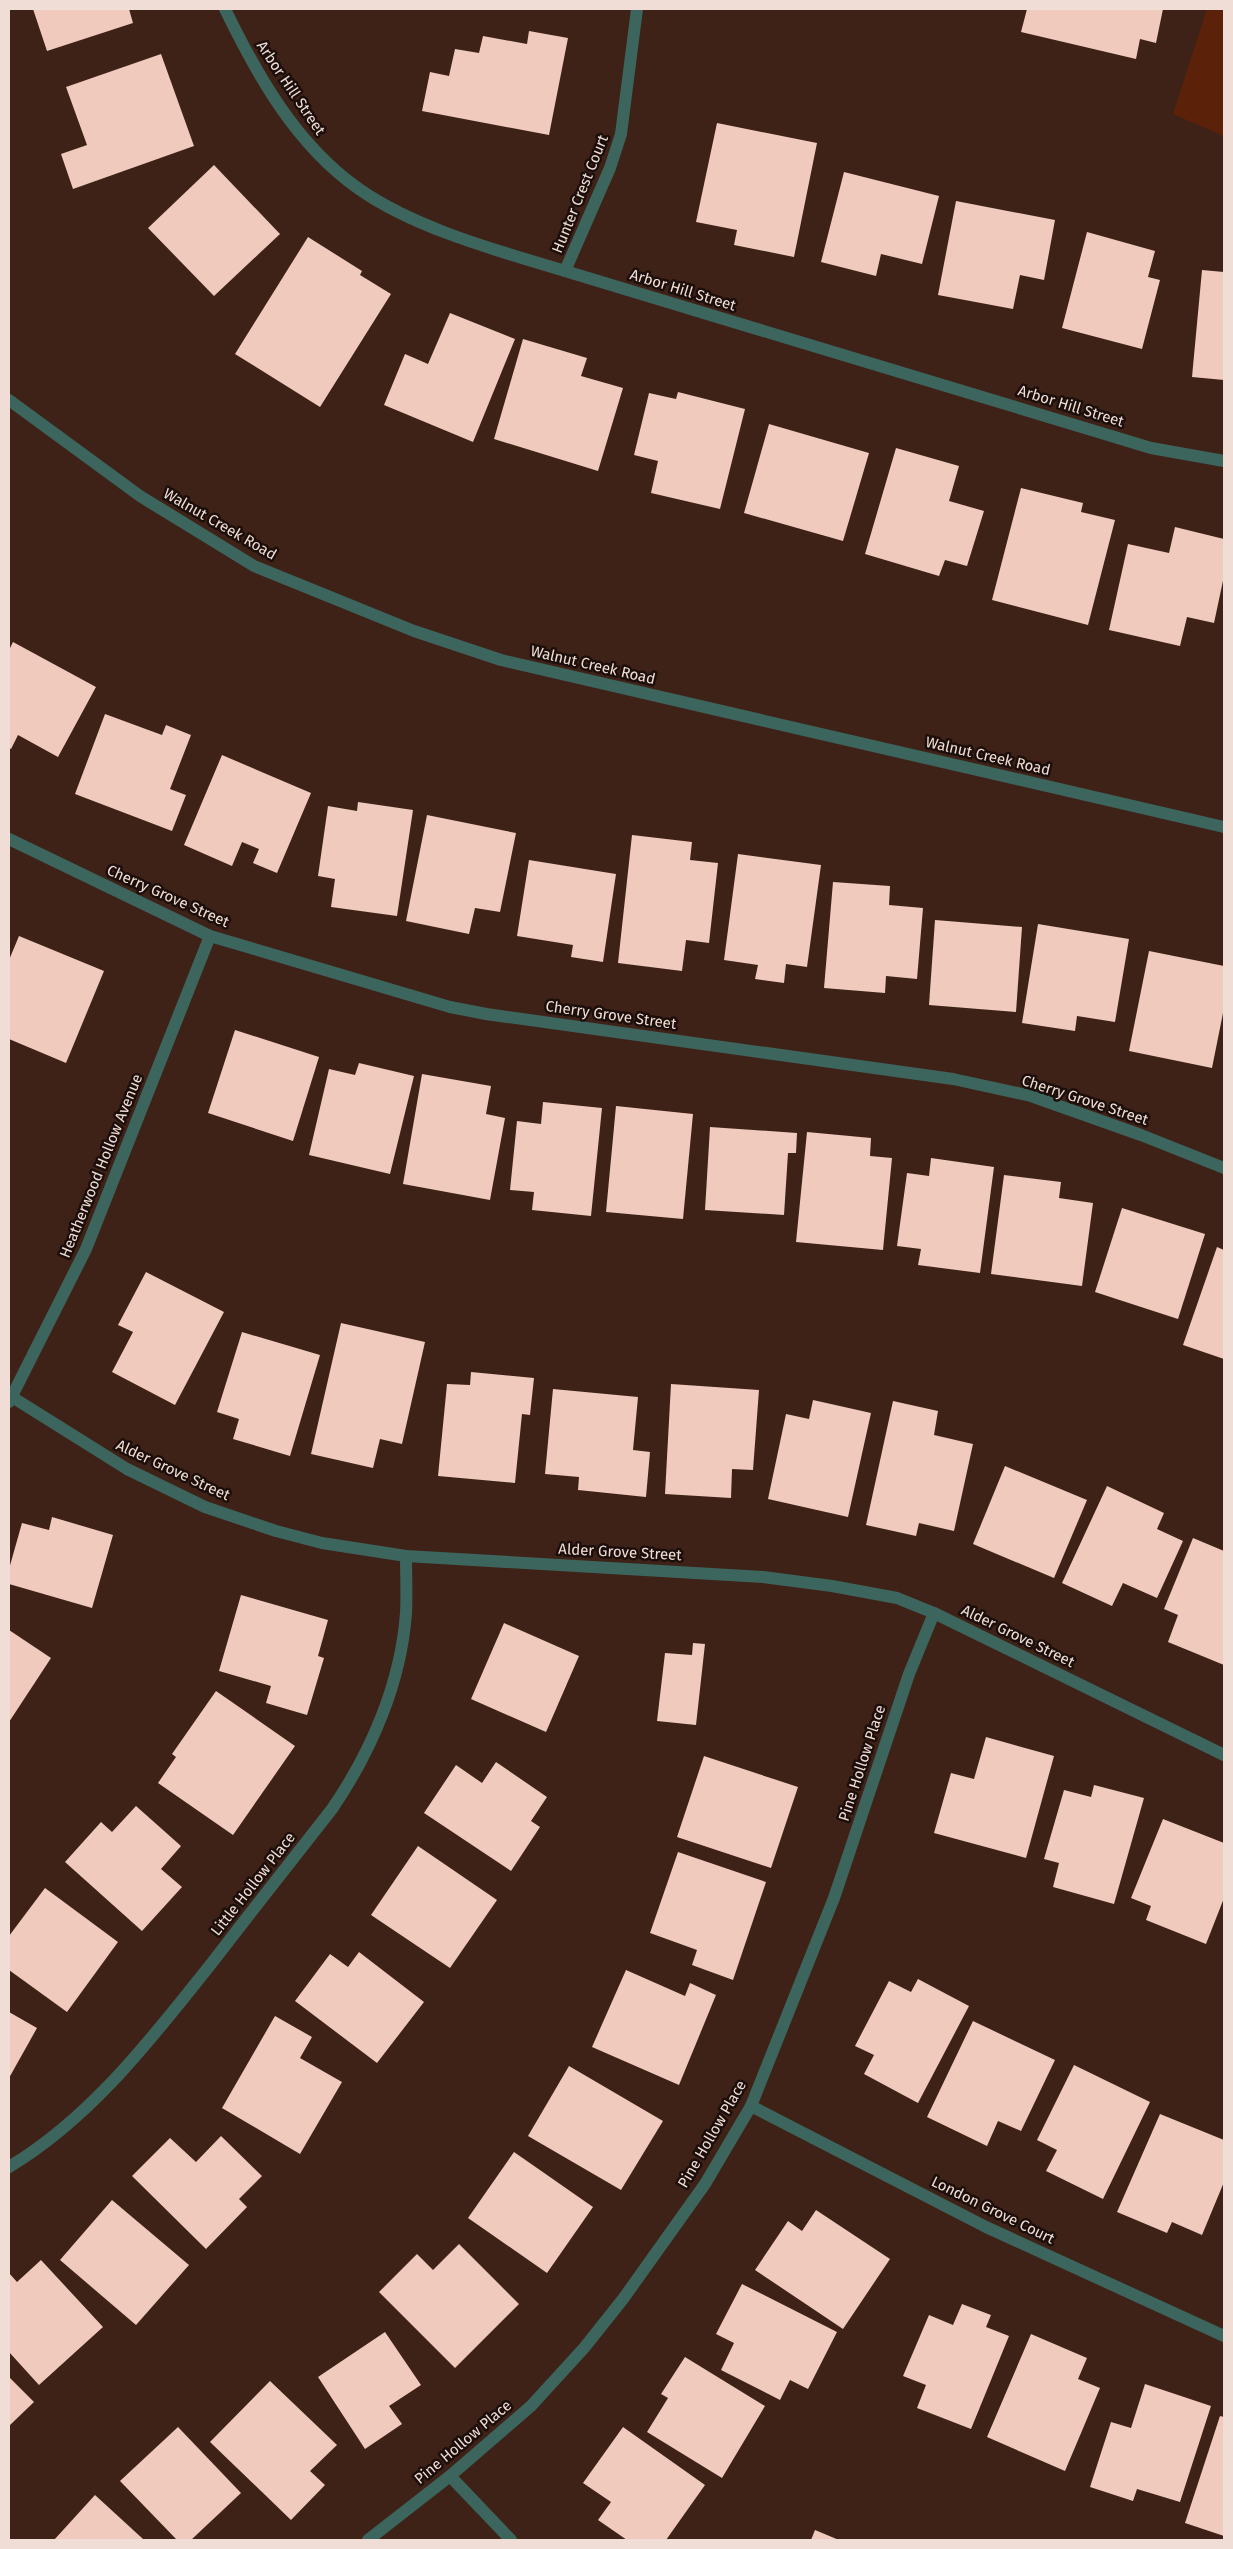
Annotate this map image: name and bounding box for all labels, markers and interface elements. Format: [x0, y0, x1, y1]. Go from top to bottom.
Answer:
street label: Arbor Hill Street [253, 37, 329, 139]
street label: Hunter Crest Court [548, 132, 612, 256]
street label: Arbor Hill Street [628, 265, 739, 315]
street label: Arbor Hill Street [1016, 381, 1127, 431]
street label: Walnut Creek Road [160, 484, 280, 564]
street label: Walnut Creek Road [529, 642, 657, 688]
street label: Walnut Creek Road [924, 733, 1052, 779]
street label: Cherry Grove Street [104, 861, 232, 931]
street label: Cherry Grove Street [544, 997, 678, 1033]
street label: Heatherwood Hollow Avenue [56, 1071, 146, 1261]
street label: Cherry Grove Street [1020, 1071, 1151, 1129]
street label: Alder Grove Street [113, 1436, 233, 1504]
street label: Alder Grove Street [558, 1540, 683, 1564]
street label: Alder Grove Street [959, 1601, 1078, 1671]
street label: Pine Hollow Place [835, 1703, 889, 1823]
street label: Little Hollow Place [207, 1829, 299, 1939]
street label: Pine Hollow Place [674, 2077, 750, 2191]
street label: London Grove Court [928, 2172, 1058, 2248]
street label: Pine Hollow Place [411, 2396, 515, 2488]

